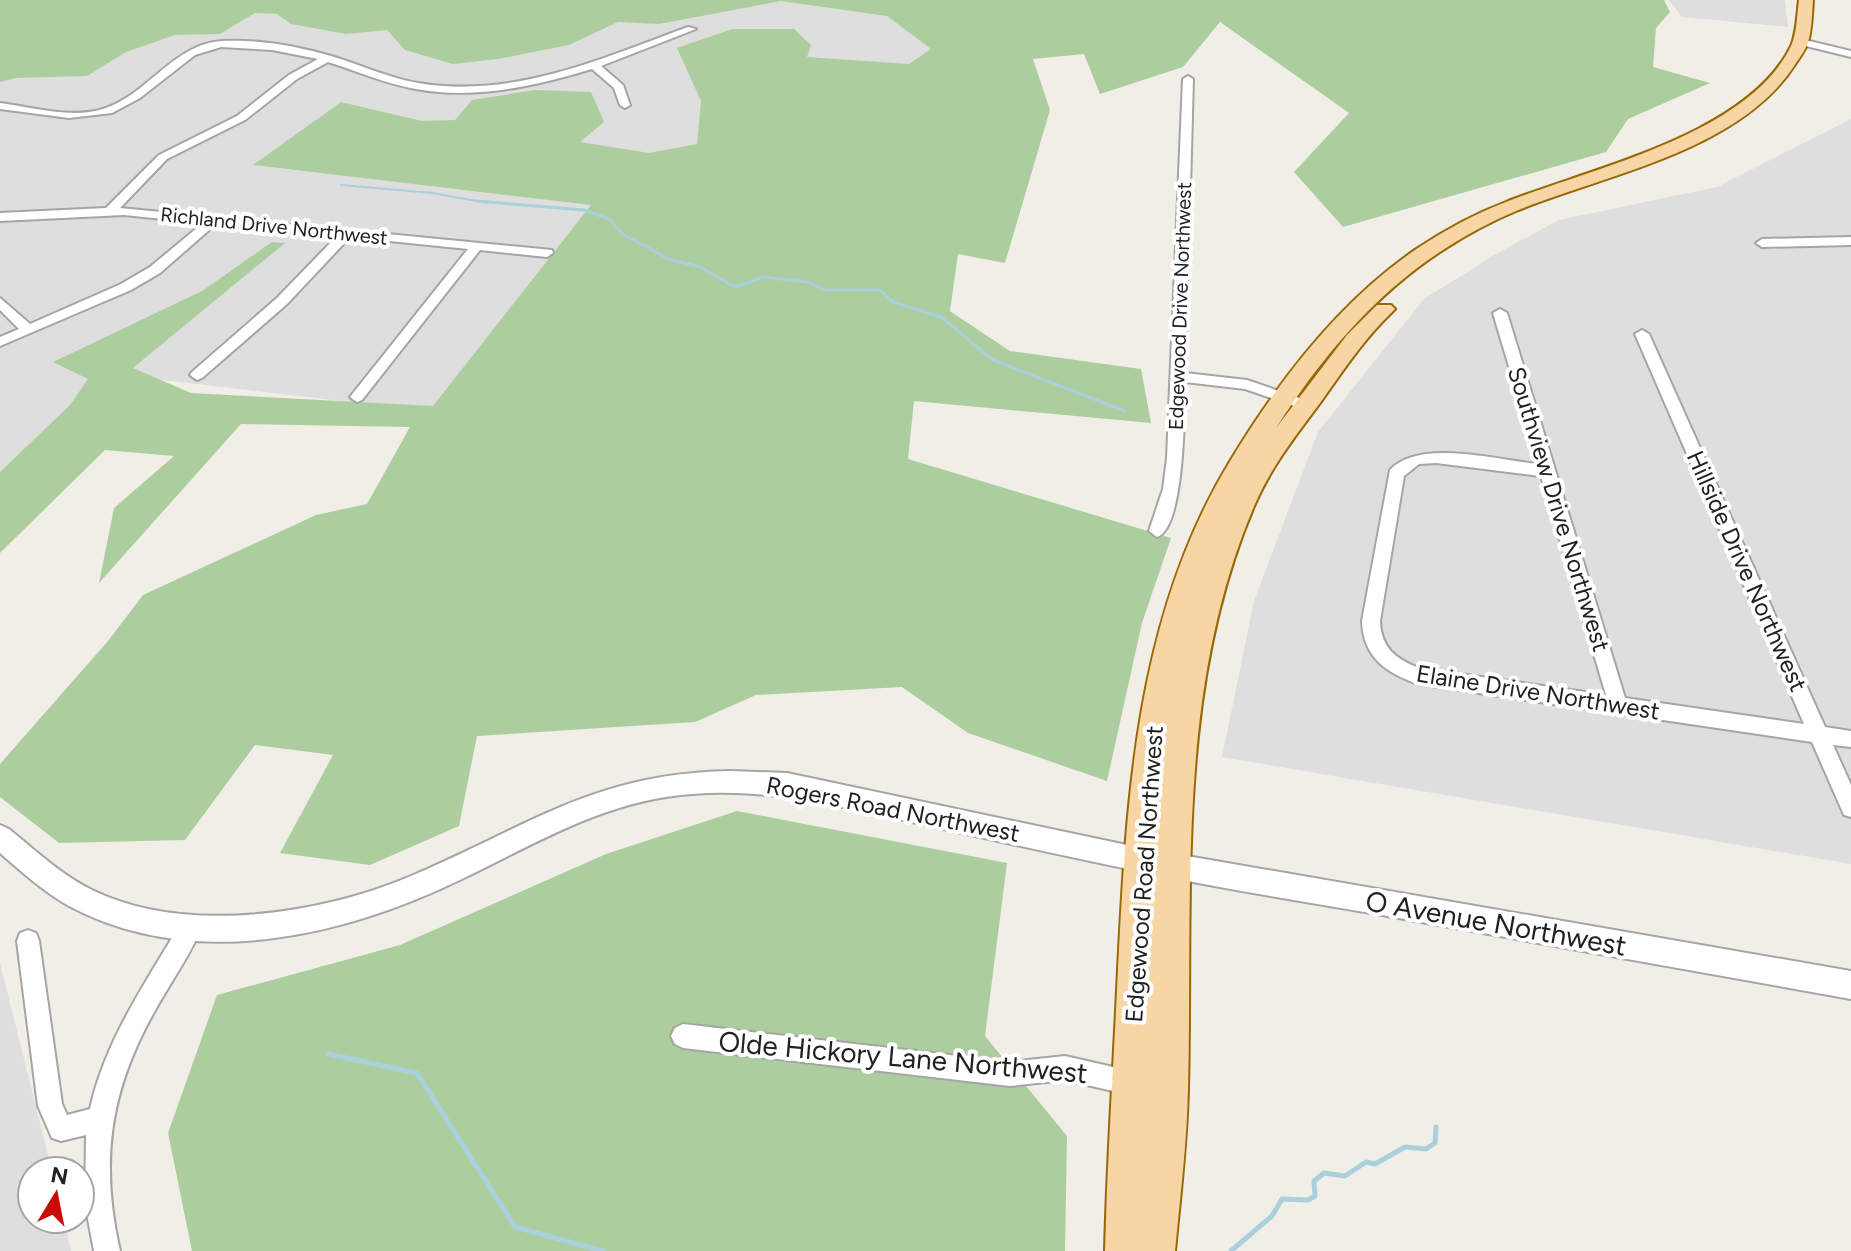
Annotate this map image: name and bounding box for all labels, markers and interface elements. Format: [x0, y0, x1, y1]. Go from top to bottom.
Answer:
street label: Edgewood Drive Northwest [1164, 182, 1196, 430]
street label: Richland Drive Northwest [159, 202, 389, 250]
street label: Southview Drive Northwest [1502, 363, 1616, 655]
street label: Hillside Drive Northwest [1681, 446, 1813, 696]
street label: Elaine Drive Northwest [1414, 658, 1662, 726]
street label: Edgewood Road Northwest [1119, 725, 1169, 1023]
street label: Rogers Road Northwest [764, 770, 1022, 848]
street label: O Avenue Northwest [1363, 883, 1629, 963]
street label: Olde Hickory Lane Northwest [717, 1024, 1089, 1090]
north arrow [16, 1155, 96, 1235]
text: N [49, 1161, 70, 1191]

